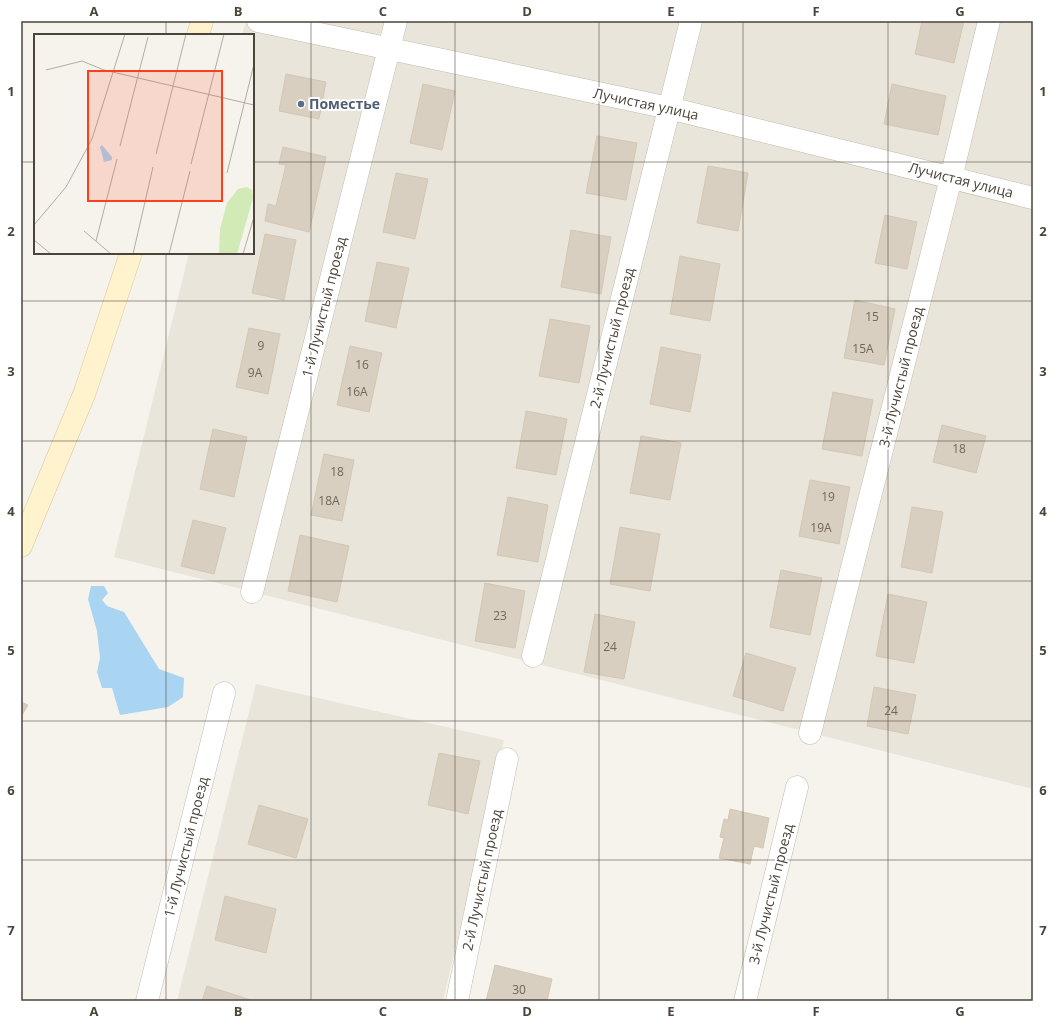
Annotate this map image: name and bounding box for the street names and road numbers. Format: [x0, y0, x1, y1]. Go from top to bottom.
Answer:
street label: Лучистая улица [592, 83, 701, 124]
street label: Лучистая улица [907, 157, 1015, 202]
street label: 1-й Лучистый проезд [297, 235, 350, 379]
street label: 2-й Лучистый проезд [585, 266, 638, 410]
street label: 3-й Лучистый проезд [874, 305, 927, 449]
street label: 1-й Лучистый проезд [159, 775, 212, 919]
street label: 2-й Лучистый проезд [457, 807, 506, 952]
street label: 3-й Лучистый проезд [744, 822, 797, 966]

